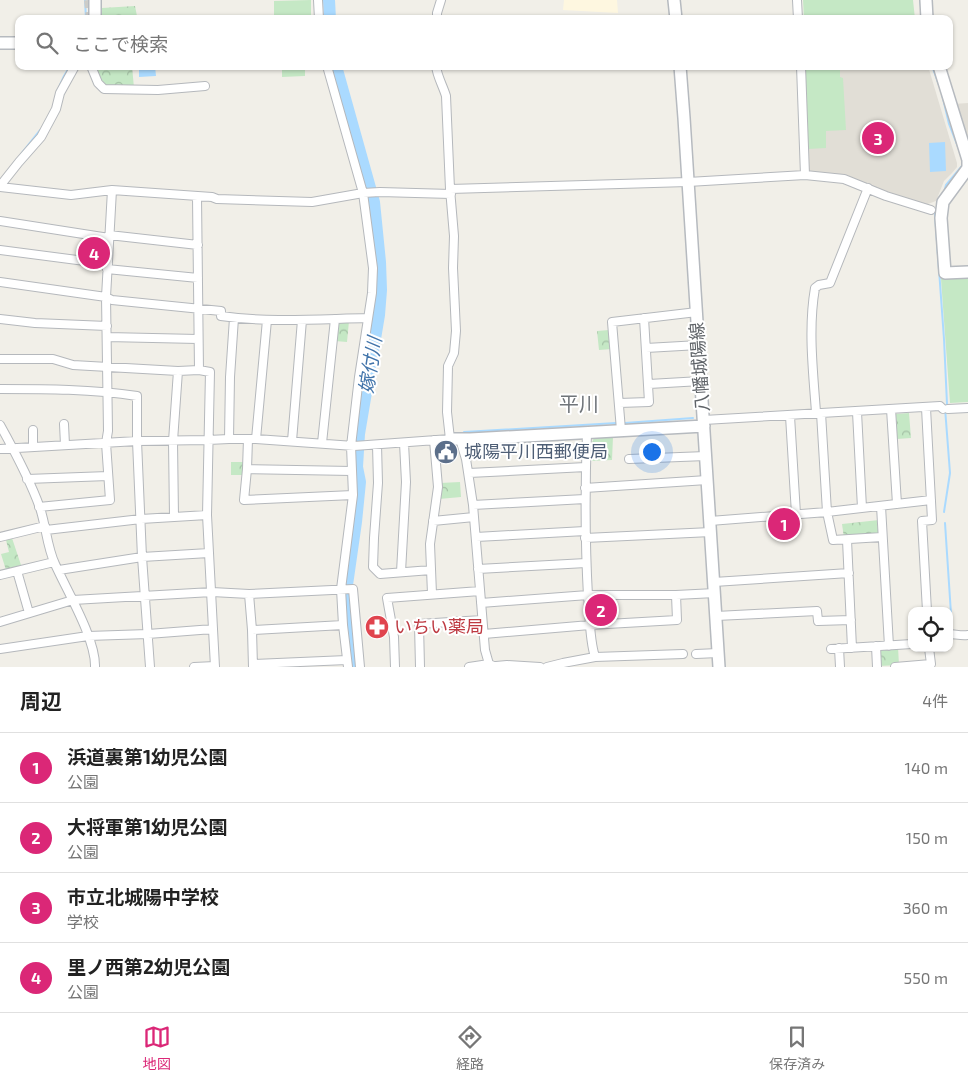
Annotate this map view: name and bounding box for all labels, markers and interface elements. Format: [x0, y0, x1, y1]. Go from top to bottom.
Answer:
search box [15, 15, 953, 70]
icon: search [33, 29, 61, 57]
text: ここで検索 [73, 32, 168, 55]
pin: 3 [862, 119, 894, 157]
pin: 4 [78, 234, 110, 272]
street label: 八幡城陽線 [685, 321, 713, 413]
water label: 嫁付川 [354, 333, 386, 395]
district label: 平川 [559, 391, 599, 415]
public building icon: 城陽平川西郵便局 [433, 439, 459, 465]
your location [639, 439, 665, 465]
place label: 城陽平川西郵便局 [464, 440, 608, 462]
pin: 1 [768, 505, 800, 543]
pin: 2 [585, 591, 617, 629]
map controls [908, 607, 953, 652]
button: locate [908, 607, 953, 652]
pharmacy icon: いちい薬局 [364, 614, 390, 640]
place label: いちい薬局 [394, 615, 484, 637]
text: 周辺 [20, 688, 62, 713]
text: 4件 [922, 691, 948, 710]
text: 浜道裏第1幼児公園 [67, 745, 227, 768]
text: 1 [33, 758, 39, 777]
text: 140 m [905, 758, 948, 777]
text: 公園 [67, 772, 99, 791]
text: 大将軍第1幼児公園 [67, 815, 227, 838]
text: 2 [31, 828, 41, 847]
text: 150 m [906, 828, 948, 847]
text: 公園 [67, 842, 99, 861]
text: 市立北城陽中学校 [67, 885, 219, 908]
text: 3 [31, 898, 41, 917]
text: 360 m [903, 898, 948, 917]
text: 学校 [67, 912, 99, 931]
text: 里ノ西第2幼児公園 [67, 955, 230, 978]
text: 4 [31, 968, 41, 987]
text: 550 m [904, 968, 948, 987]
text: 公園 [67, 982, 99, 1001]
tab: 地図 [143, 1023, 171, 1073]
tab: 経路 [456, 1023, 484, 1073]
tab: 保存済み [769, 1023, 825, 1073]

